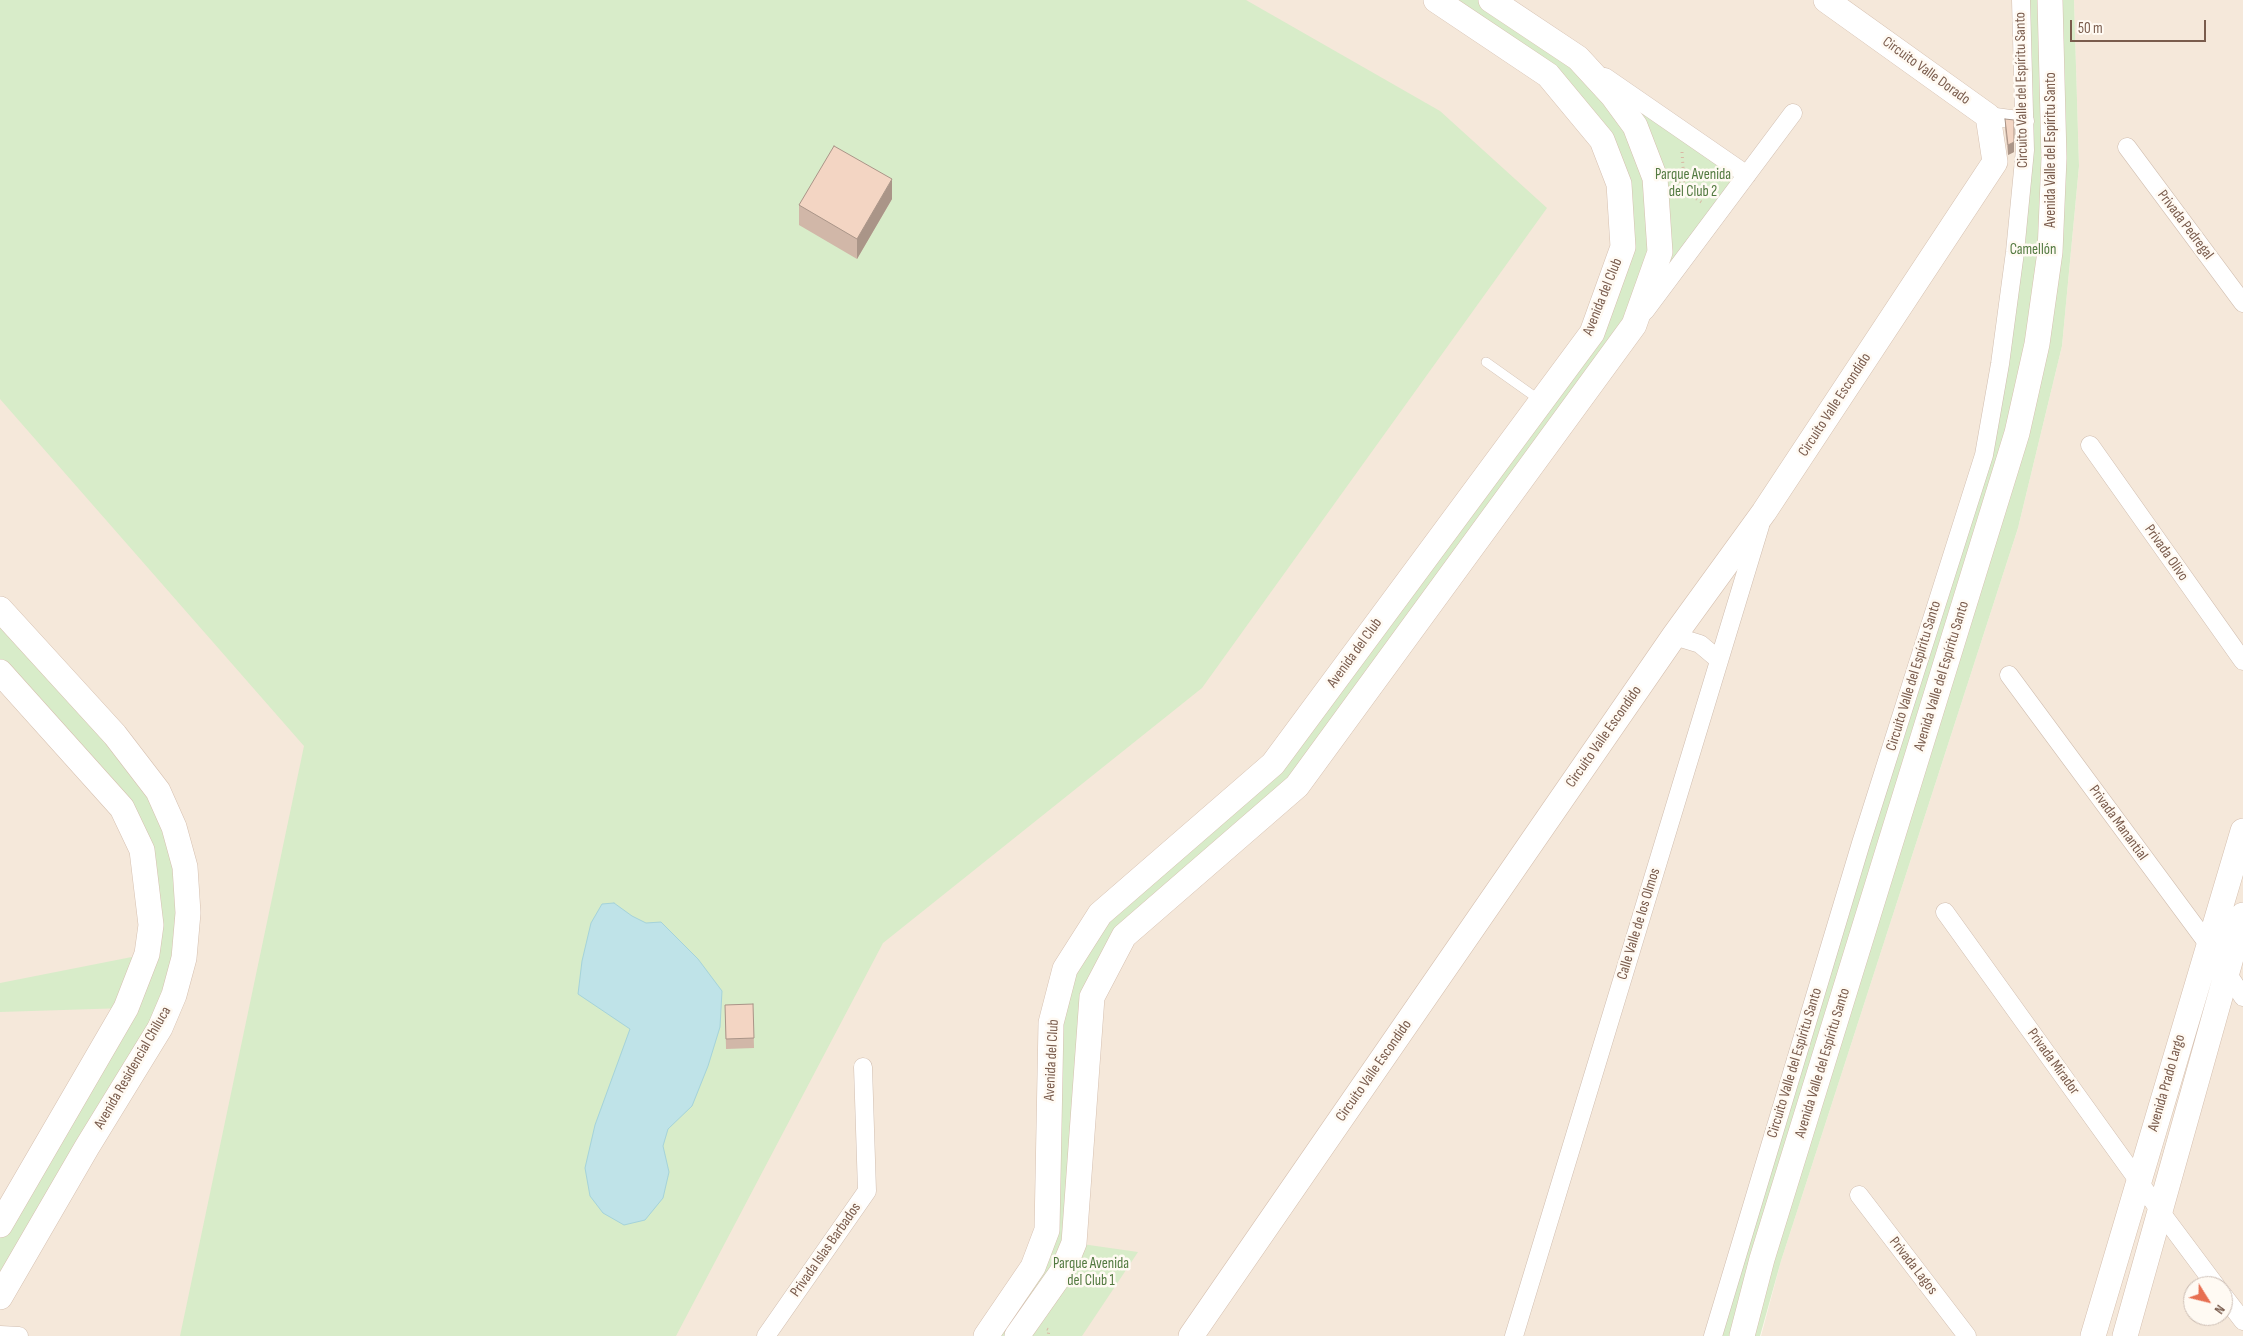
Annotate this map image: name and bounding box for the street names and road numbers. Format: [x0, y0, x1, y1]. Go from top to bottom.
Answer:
street label: Circuito Valle del Espíritu Santo [2012, 12, 2032, 168]
street label: Circuito Valle Dorado [1879, 33, 1973, 109]
street label: Avenida Valle del Espíritu Santo [2042, 72, 2060, 228]
street label: Privada Pedregal [2153, 187, 2217, 263]
street label: Avenida del Club [1579, 256, 1627, 338]
street label: Circuito Valle Escondido [1795, 350, 1875, 460]
street label: Privada Olivo [2140, 521, 2192, 585]
street label: Circuito Valle del Espíritu Santo [1883, 599, 1945, 753]
street label: Avenida Valle del Espíritu Santo [1911, 599, 1973, 753]
street label: Avenida del Club [1324, 615, 1386, 691]
street label: Circuito Valle Escondido [1562, 683, 1646, 791]
street label: Privada Manantial [2085, 782, 2151, 864]
street label: Calle Valle de los Olmos [1613, 866, 1665, 982]
street label: Circuito Valle del Espíritu Santo [1764, 986, 1826, 1140]
street label: Avenida Valle del Espíritu Santo [1792, 986, 1854, 1140]
street label: Avenida Residencial Chiluca [91, 1004, 175, 1132]
street label: Circuito Valle Escondido [1332, 1017, 1416, 1125]
street label: Avenida del Club [1041, 1019, 1063, 1101]
street label: Privada Mirador [2023, 1025, 2083, 1099]
street label: Avenida Prado Largo [2145, 1032, 2189, 1134]
street label: Privada Islas Barbados [787, 1200, 865, 1300]
street label: Privada Lagos [1885, 1234, 1941, 1298]

